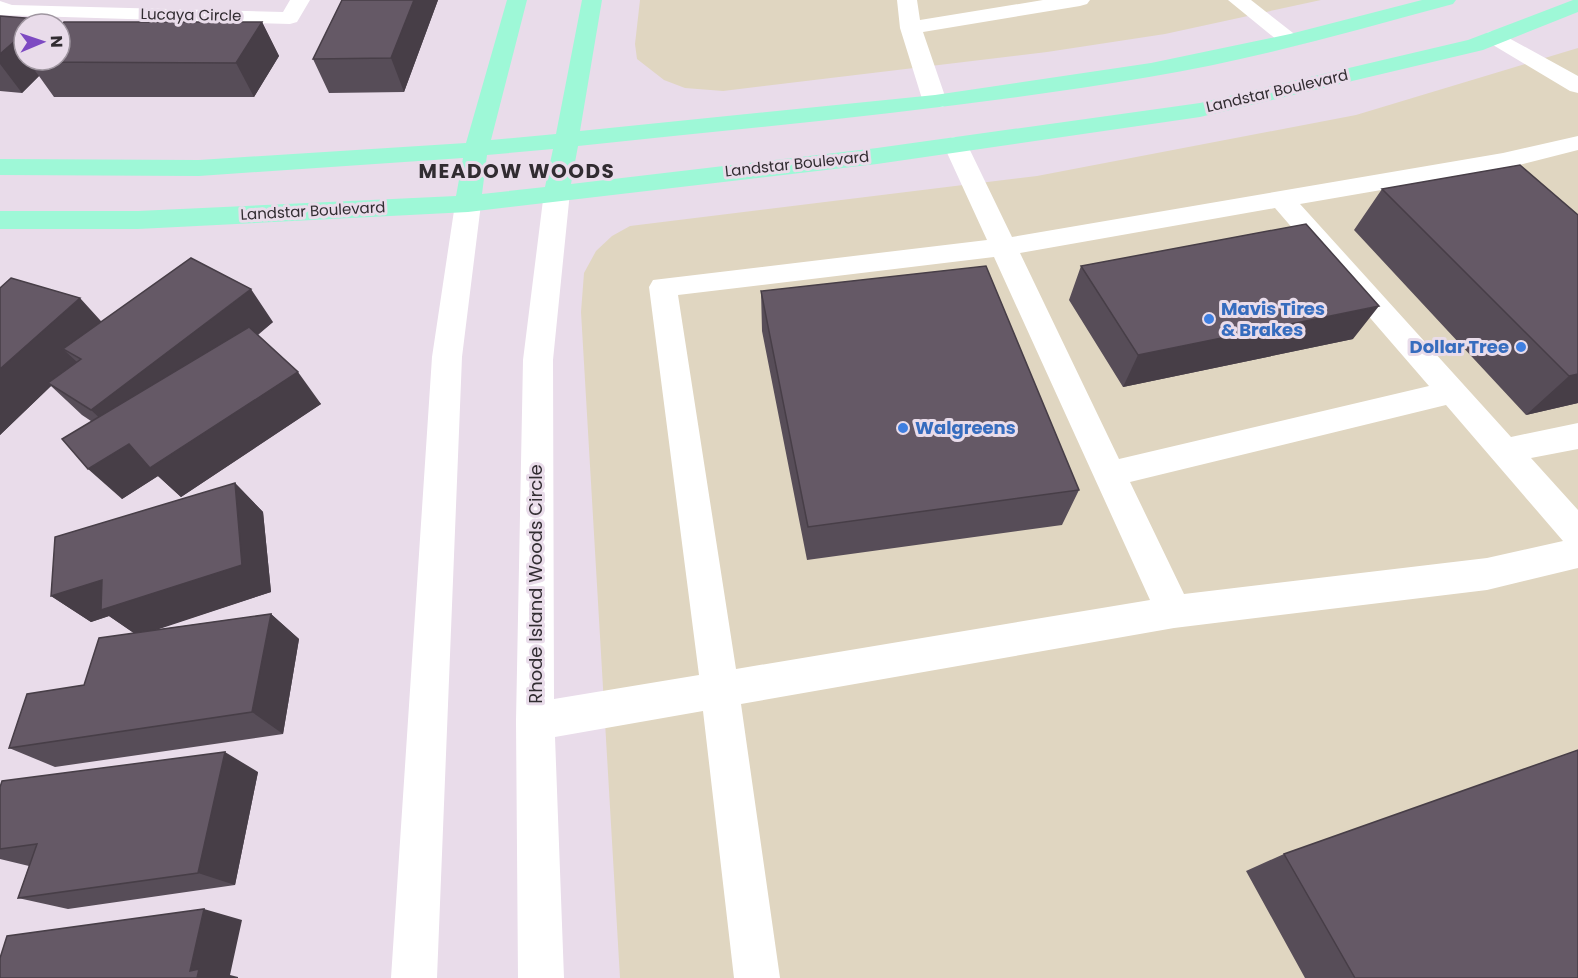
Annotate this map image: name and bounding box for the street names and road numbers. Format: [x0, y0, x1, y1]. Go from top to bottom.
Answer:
street label: Lucaya Circle [140, 3, 242, 26]
street label: Landstar Boulevard [1204, 64, 1350, 117]
street label: Landstar Boulevard [724, 145, 870, 182]
street label: Landstar Boulevard [240, 196, 386, 225]
street label: Rhode Island Woods Circle [523, 464, 548, 704]

